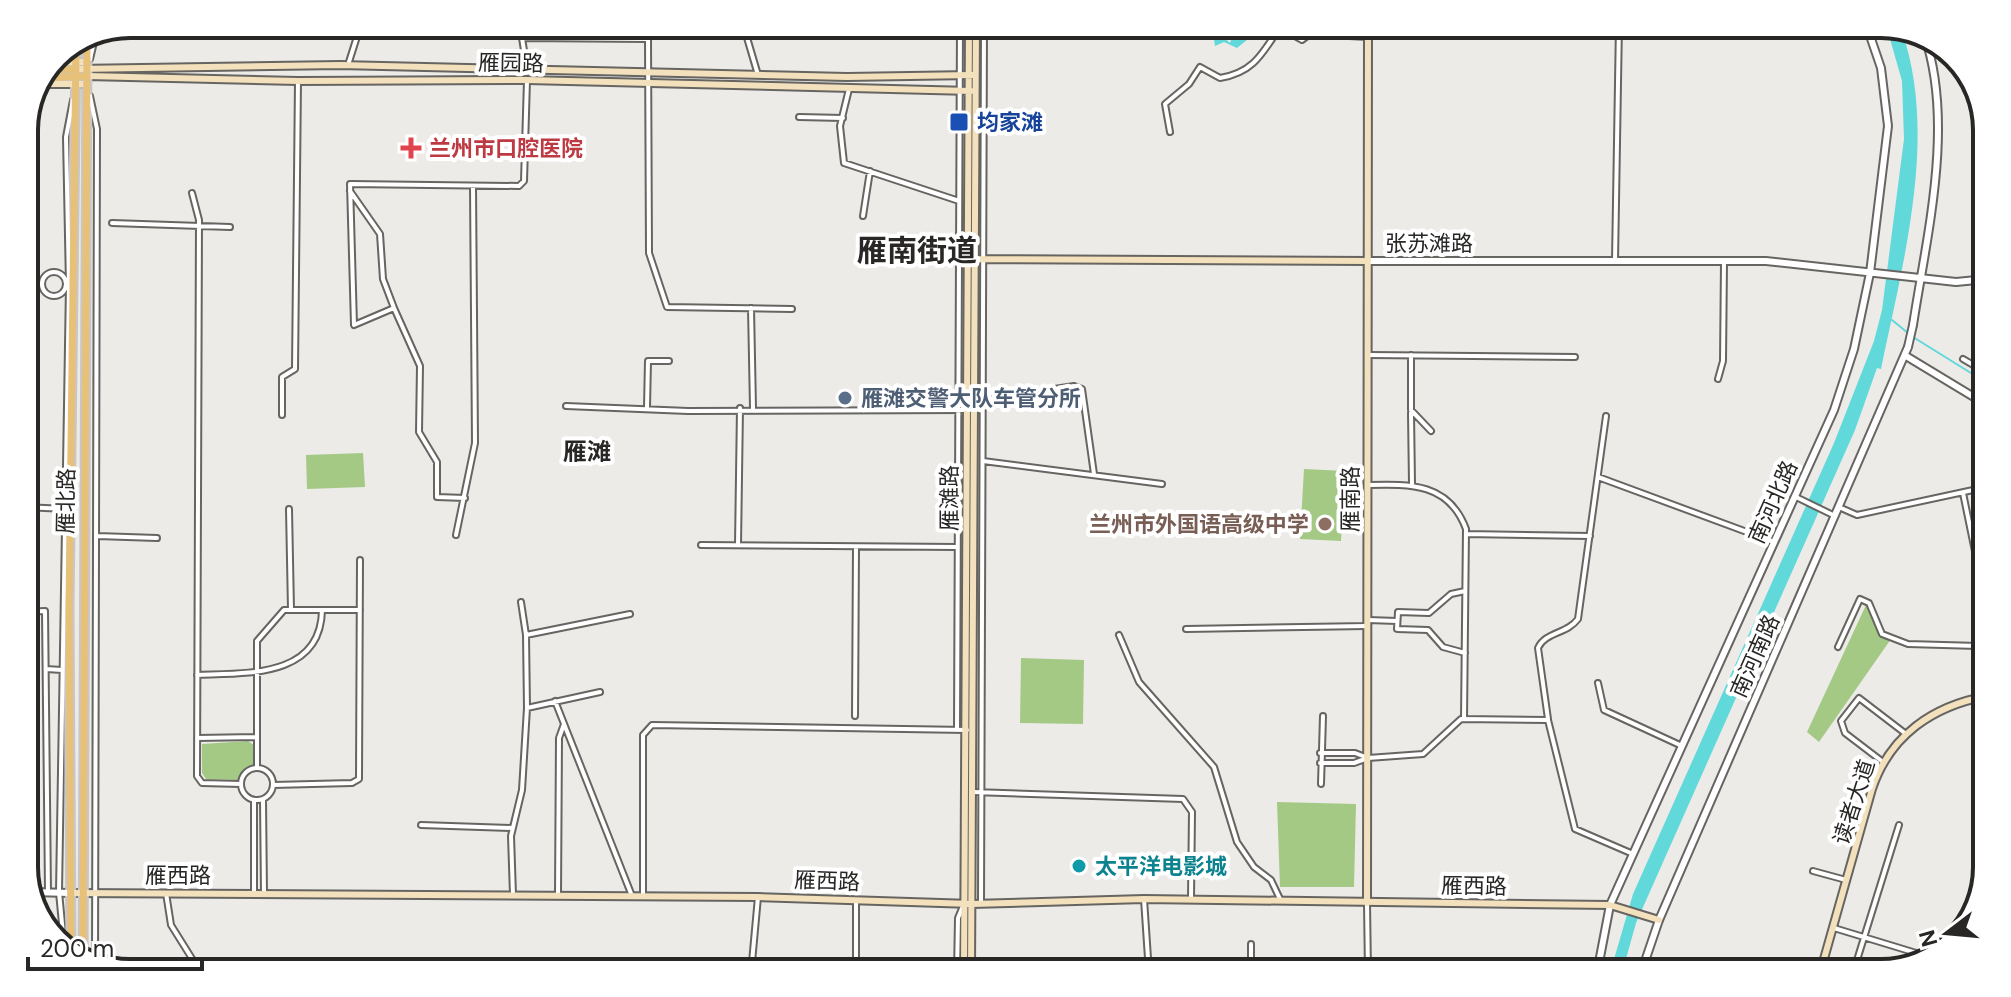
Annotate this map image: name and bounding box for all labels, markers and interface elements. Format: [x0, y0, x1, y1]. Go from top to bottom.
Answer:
street label: 雁园路 [478, 48, 544, 78]
place label: 均家滩 [977, 108, 1043, 137]
marker: 均家滩 [948, 111, 970, 133]
place label: 兰州市口腔医院 [429, 134, 583, 163]
marker: 兰州市口腔医院 [400, 137, 422, 159]
street label: 张苏滩路 [1385, 229, 1473, 258]
district label: 雁南街道 [857, 231, 977, 270]
place label: 雁滩交警大队车管分所 [861, 384, 1081, 413]
marker: 雁滩交警大队车管分所 [836, 389, 854, 407]
district label: 雁滩 [563, 436, 611, 467]
street label: 南河北路 [1742, 456, 1804, 548]
street label: 雁滩路 [935, 465, 964, 531]
street label: 雁南路 [1336, 466, 1365, 532]
street label: 雁北路 [51, 468, 81, 534]
place label: 兰州市外国语高级中学 [1089, 510, 1309, 539]
marker: 兰州市外国语高级中学 [1316, 515, 1334, 533]
street label: 南河南路 [1724, 610, 1786, 702]
street label: 读者大道 [1827, 756, 1881, 848]
place label: 太平洋电影城 [1095, 852, 1227, 881]
marker: 太平洋电影城 [1070, 857, 1088, 875]
street label: 雁西路 [145, 861, 211, 890]
street label: 雁西路 [794, 865, 860, 897]
street label: 雁西路 [1441, 871, 1507, 901]
north arrow [1907, 893, 1987, 973]
scale bar [28, 921, 202, 971]
text: N [1912, 927, 1944, 950]
text: 200 m [40, 933, 114, 964]

